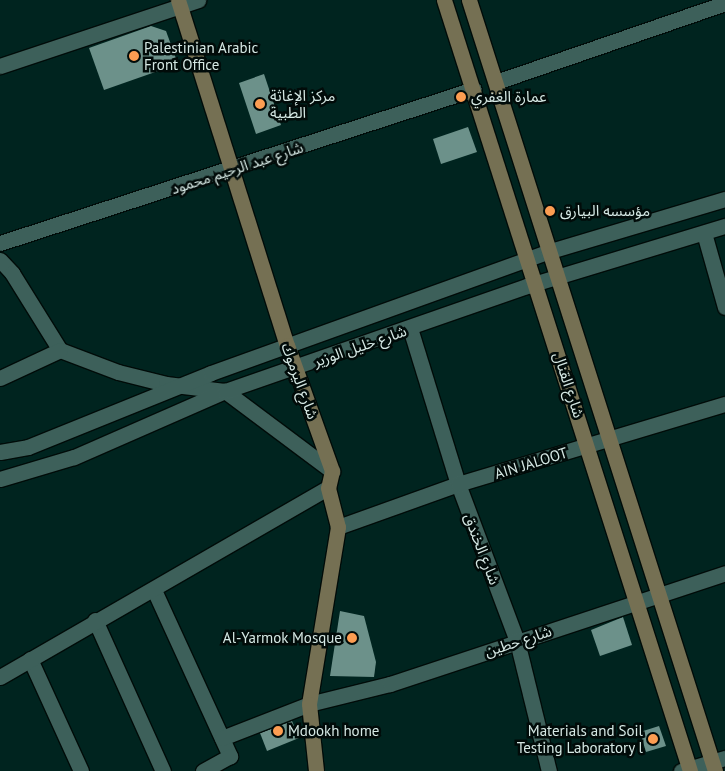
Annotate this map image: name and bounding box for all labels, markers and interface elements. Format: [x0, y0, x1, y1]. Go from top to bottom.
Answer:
place label: Palestinian Arabic Front Office [144, 38, 259, 73]
marker: Palestinian Arabic Front Office [128, 50, 140, 62]
place label: مركز الإغاثة الطبية [270, 86, 335, 121]
place label: عمارة الغفري [471, 88, 547, 106]
marker: عمارة الغفري [455, 91, 467, 103]
marker: مركز الإغاثة الطبية [254, 98, 266, 110]
street label: شارع عبد الرحيم محمود [169, 138, 305, 198]
place label: مؤسسه البيارق [560, 202, 650, 220]
marker: مؤسسه البيارق [544, 205, 556, 217]
street label: شارع خليل الوزير [311, 322, 409, 370]
street label: شارع اليرموك [278, 340, 322, 422]
street label: شارع القنال [550, 350, 588, 420]
street label: AIN JALOOT [492, 443, 570, 483]
street label: شارع الخندق [460, 511, 504, 587]
street label: شارع حطين [482, 622, 554, 660]
place label: Al-Yarmok Mosque [222, 629, 342, 647]
marker: Al-Yarmok Mosque [346, 632, 358, 644]
place label: Materials and Soil Testing Laboratory l [516, 721, 643, 756]
place label: Mdookh home [288, 722, 379, 740]
marker: Mdookh home [272, 725, 284, 737]
marker: Materials and Soil Testing Laboratory l [647, 733, 659, 745]

